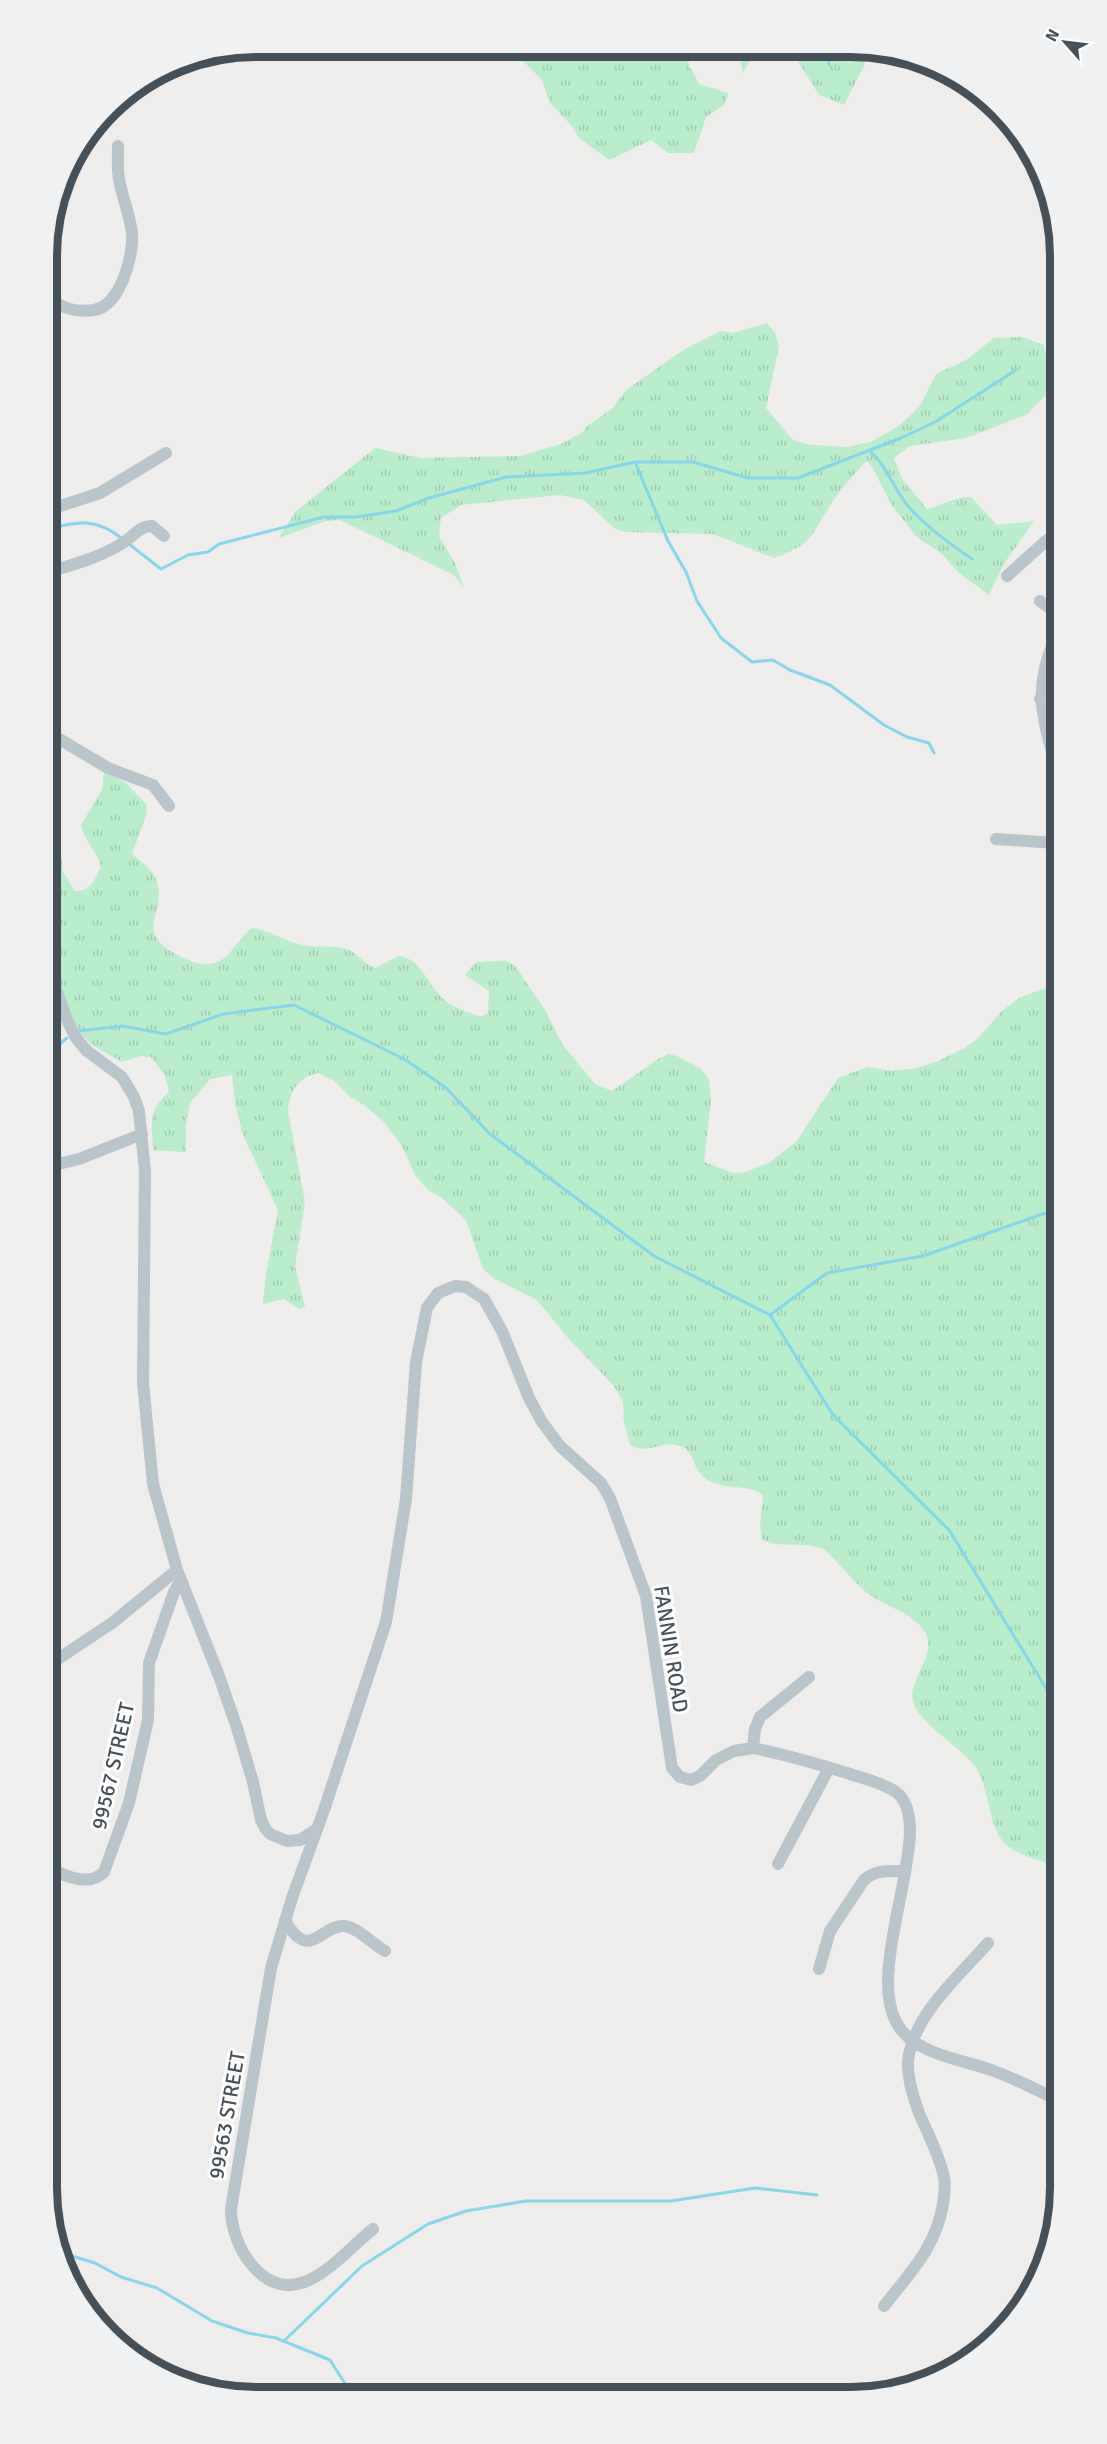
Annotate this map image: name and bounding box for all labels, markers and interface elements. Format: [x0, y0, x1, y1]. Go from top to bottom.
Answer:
north arrow [1035, 12, 1095, 72]
text: N [1041, 26, 1064, 45]
street label: FANNIN ROAD [648, 1584, 694, 1714]
street label: 99567 STREET [86, 1699, 140, 1832]
street label: 99563 STREET [203, 2048, 251, 2181]

